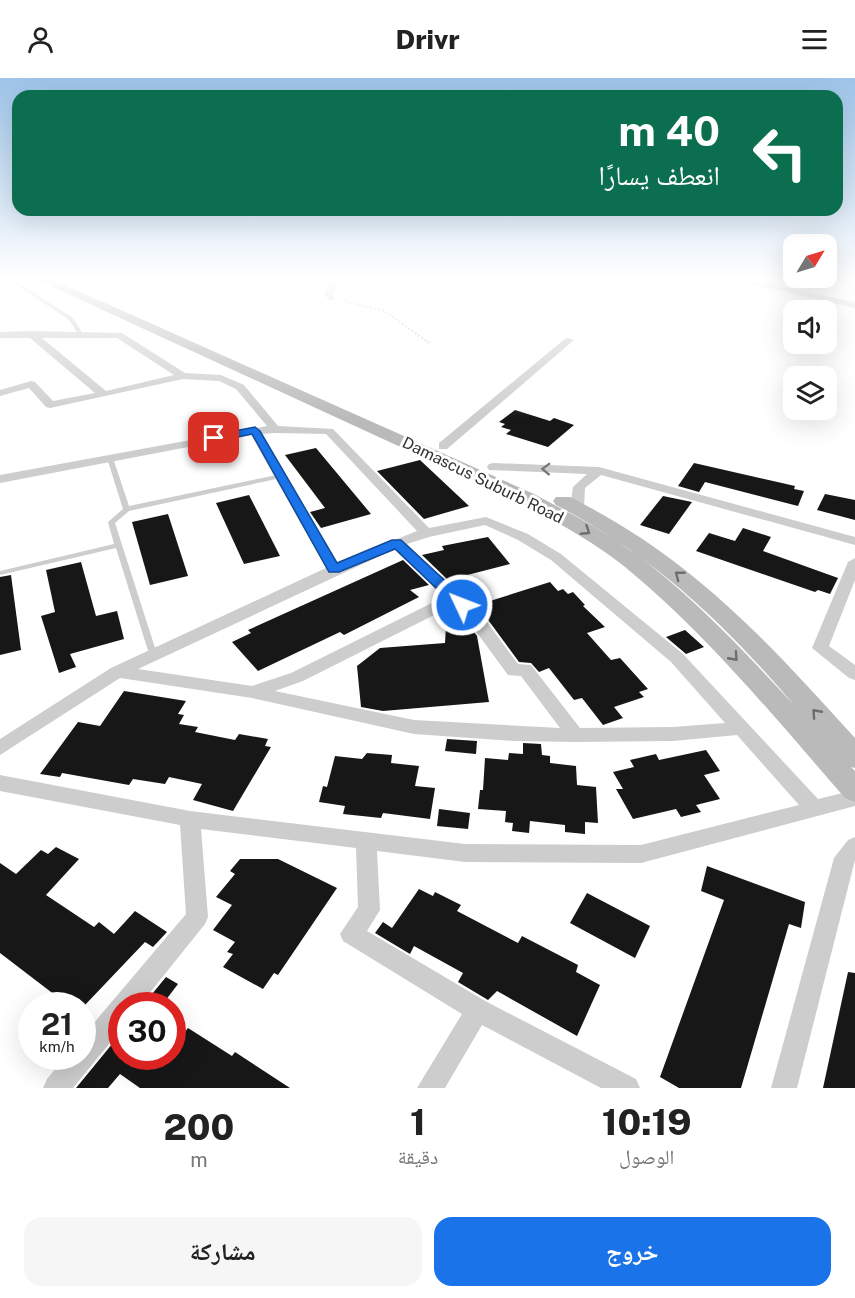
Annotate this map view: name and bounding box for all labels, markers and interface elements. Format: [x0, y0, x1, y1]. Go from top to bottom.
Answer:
icon: person [24, 23, 57, 56]
text: Drivr [395, 23, 460, 55]
icon: menu [798, 23, 831, 56]
text: 40 m [618, 106, 720, 155]
icon: left [741, 114, 819, 192]
text: انعطف يسارًا [599, 159, 720, 191]
north arrow [783, 234, 837, 288]
map controls [783, 234, 837, 420]
button: sound [783, 300, 837, 354]
button: layers [783, 366, 837, 420]
pin [188, 412, 239, 463]
icon: arrive [197, 421, 230, 454]
street label: Damascus Suburb Road [399, 433, 567, 527]
one-way arrow [542, 463, 551, 475]
one-way arrow [579, 524, 590, 535]
one-way arrow [674, 572, 685, 583]
position arrow [430, 573, 494, 637]
one-way arrow [727, 650, 738, 660]
one-way arrow [812, 710, 823, 720]
speed limit sign: 30 [108, 992, 186, 1070]
text: 21 [41, 1006, 73, 1042]
text: km/h [39, 1038, 75, 1055]
text: 1 [410, 1101, 426, 1143]
text: 10:19 [602, 1101, 692, 1143]
text: 200 [163, 1106, 234, 1148]
text: دقيقة [398, 1145, 438, 1169]
text: الوصول [619, 1145, 674, 1169]
text: m [190, 1148, 207, 1172]
button: مشاركة [24, 1217, 422, 1286]
button: خروج [434, 1217, 831, 1286]

